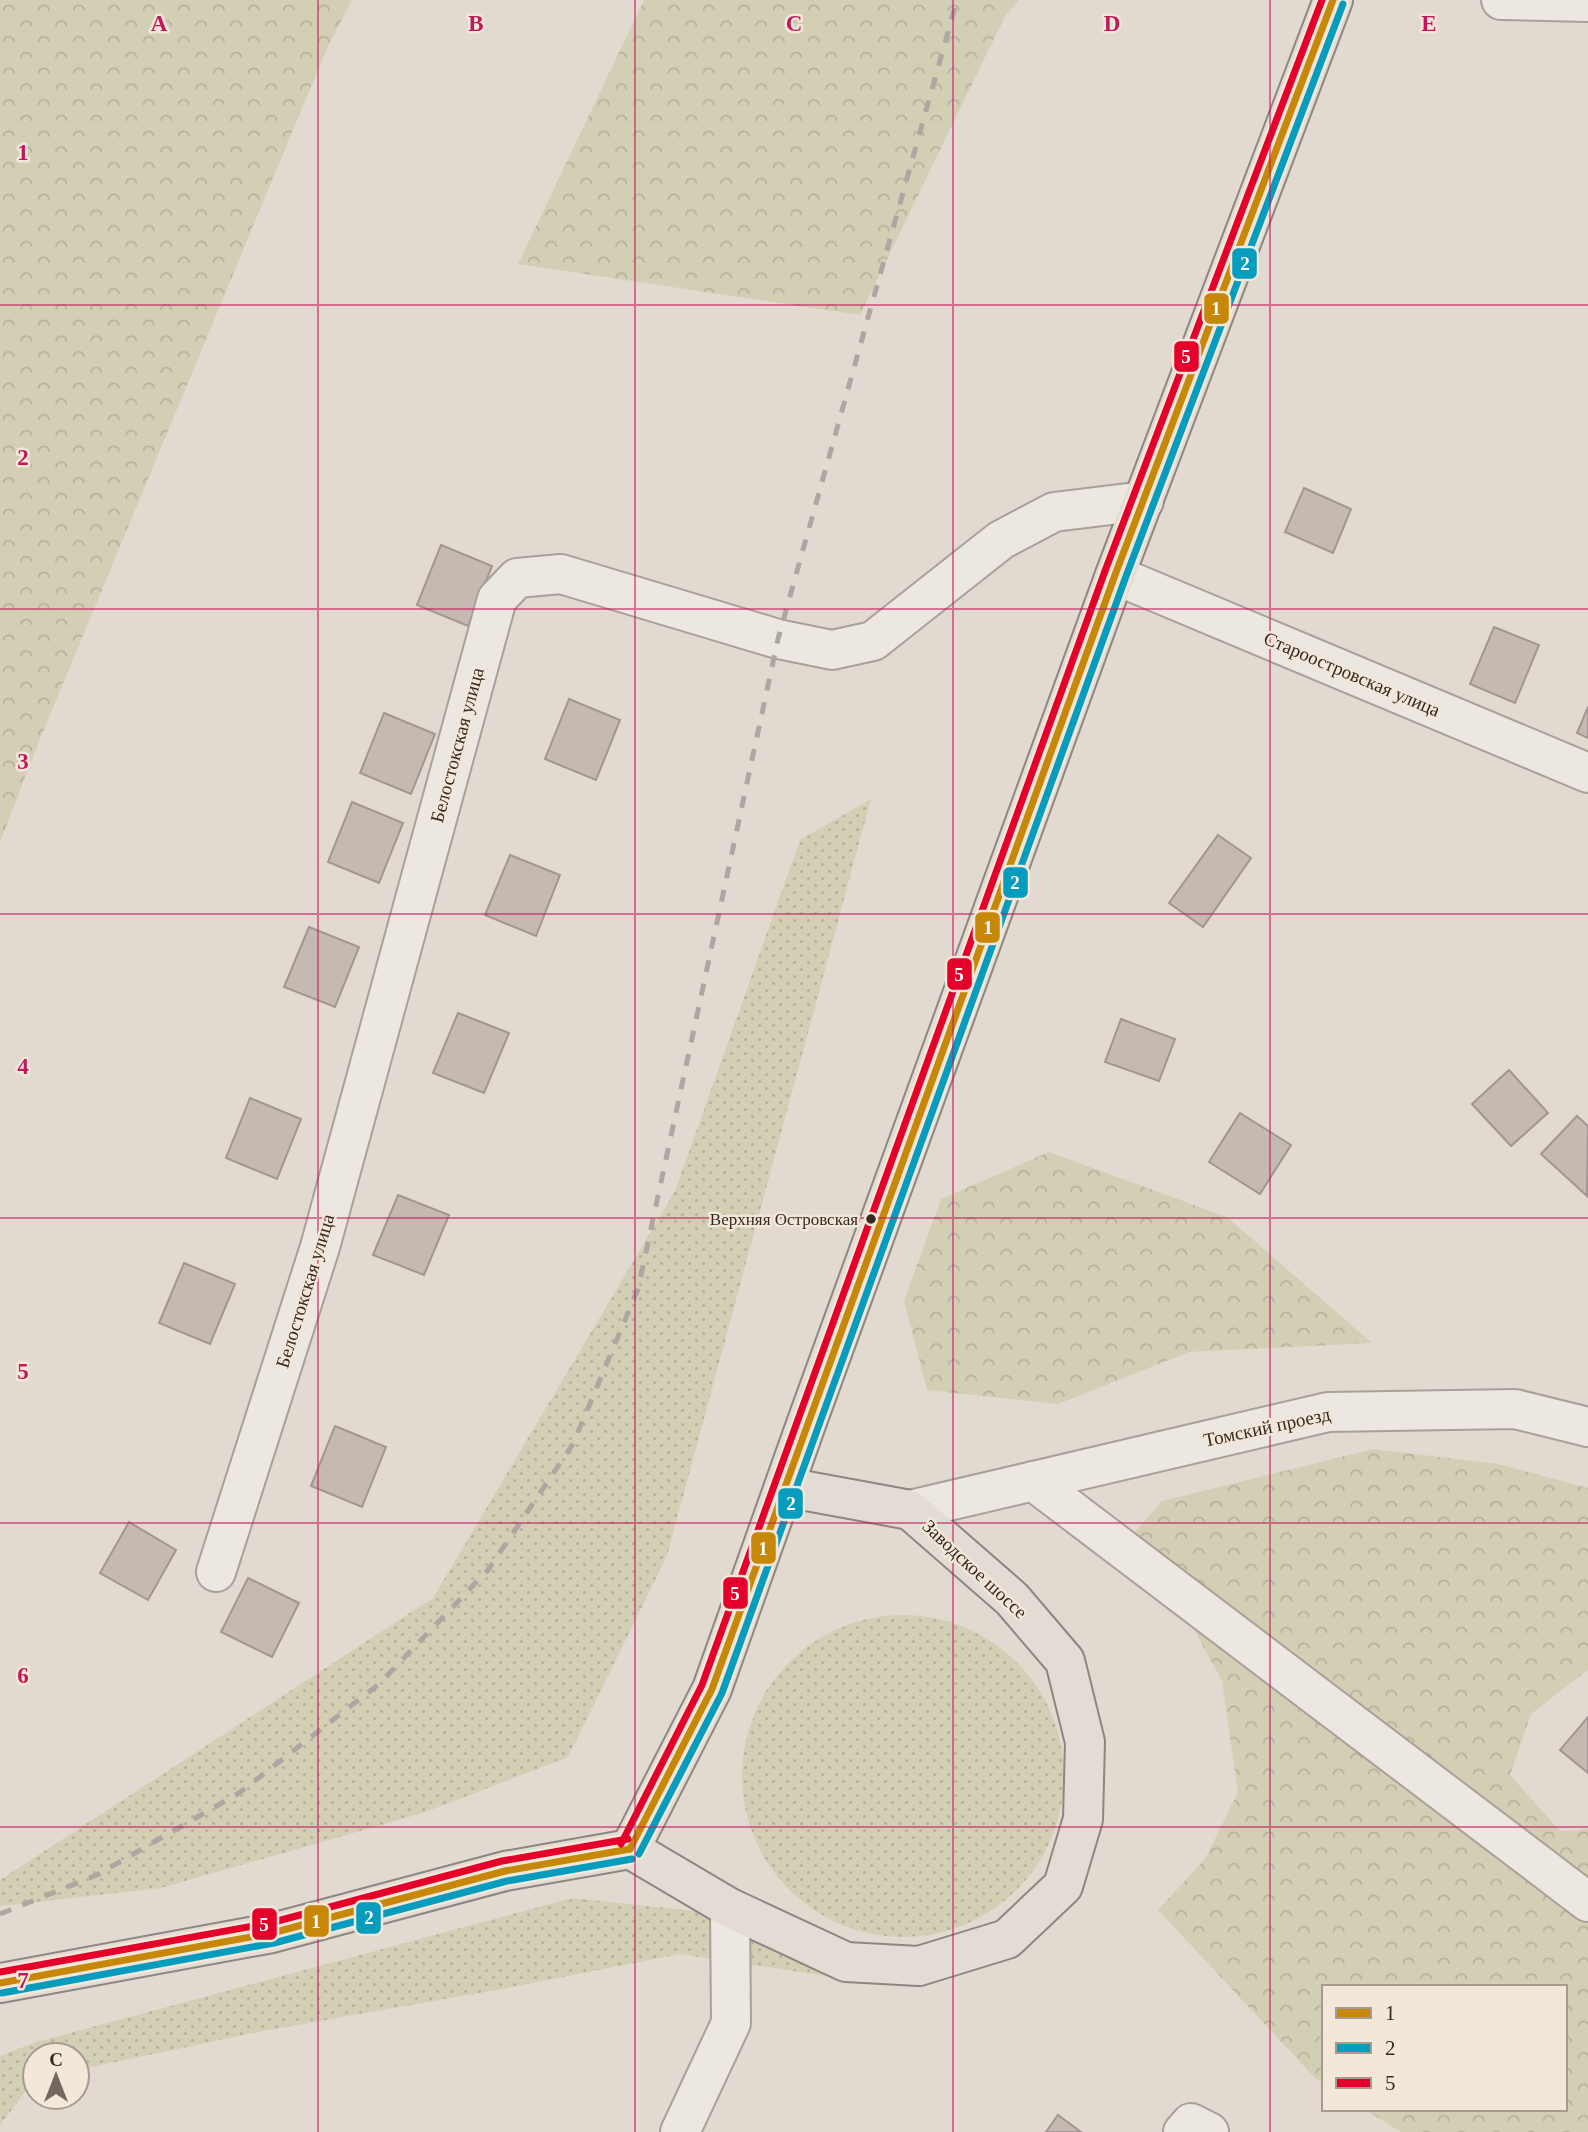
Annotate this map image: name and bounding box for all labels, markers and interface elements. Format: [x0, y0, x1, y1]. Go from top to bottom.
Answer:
text: A [151, 11, 168, 36]
text: B [468, 11, 484, 36]
text: C [786, 11, 802, 36]
text: D [1104, 11, 1120, 36]
text: E [1421, 11, 1437, 36]
text: 1 [17, 140, 29, 165]
line badge: 2 [1231, 247, 1258, 280]
text: 2 [1240, 253, 1250, 274]
line badge: 1 [1203, 292, 1230, 325]
text: 1 [1211, 298, 1221, 319]
line badge: 5 [1173, 340, 1200, 373]
text: 5 [1181, 346, 1191, 367]
text: 2 [17, 445, 29, 470]
street label: Староостровская улица [1261, 627, 1444, 721]
street label: Белостокская улица [426, 665, 488, 825]
text: 3 [17, 749, 29, 774]
line badge: 2 [1002, 866, 1029, 899]
text: 2 [1010, 872, 1020, 893]
line badge: 1 [974, 911, 1001, 944]
text: 1 [983, 917, 993, 938]
line badge: 5 [946, 957, 973, 991]
text: 5 [954, 964, 964, 985]
text: 4 [17, 1054, 29, 1079]
place label: Верхняя Островская [710, 1210, 858, 1229]
street label: Белостокская улица [272, 1211, 339, 1370]
marker: Верхняя Островская [864, 1212, 878, 1226]
text: 5 [17, 1359, 29, 1384]
street label: Томский проезд [1202, 1403, 1333, 1451]
line badge: 2 [777, 1487, 804, 1520]
text: 2 [786, 1493, 796, 1514]
street label: Заводское шоссе [918, 1515, 1032, 1623]
line badge: 1 [750, 1531, 777, 1565]
text: 1 [758, 1538, 768, 1559]
line badge: 5 [722, 1576, 749, 1610]
text: 5 [730, 1583, 740, 1604]
text: 6 [17, 1663, 29, 1688]
line badge: 2 [355, 1901, 382, 1935]
line badge: 1 [303, 1904, 330, 1938]
line badge: 5 [251, 1907, 278, 1941]
text: 2 [364, 1907, 374, 1928]
text: 1 [311, 1911, 321, 1932]
text: 5 [259, 1914, 269, 1935]
text: 7 [17, 1968, 29, 1993]
legend [1322, 1985, 1567, 2111]
text: 1 [1385, 2001, 1396, 2025]
text: 2 [1385, 2036, 1396, 2060]
north arrow [21, 2041, 91, 2111]
text: С [49, 2049, 63, 2070]
text: 5 [1385, 2071, 1396, 2095]

